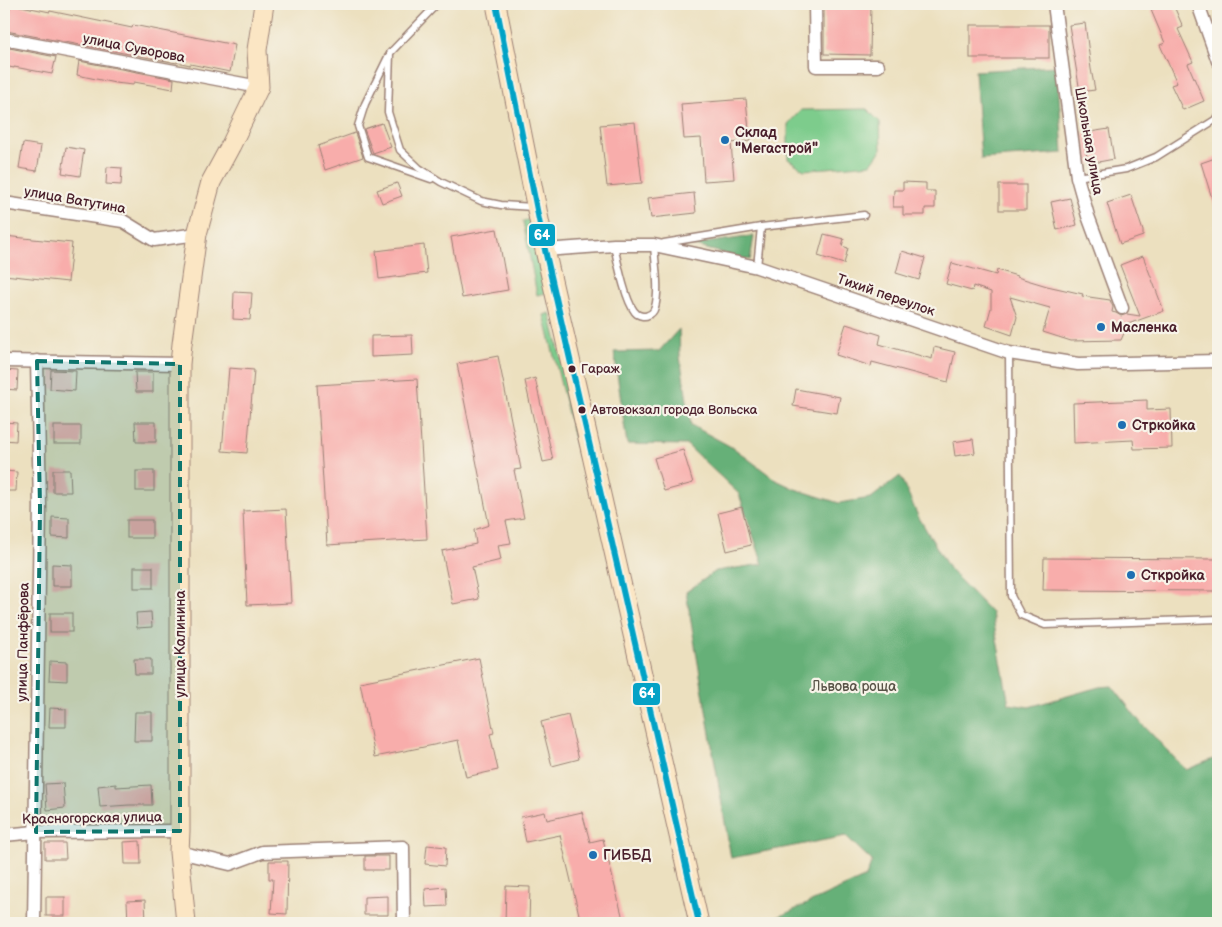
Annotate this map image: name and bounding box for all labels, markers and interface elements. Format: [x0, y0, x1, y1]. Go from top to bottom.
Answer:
street label: улица Суворова [81, 30, 187, 66]
street label: Школьная улица [1071, 86, 1107, 197]
place label: Склад "Мегастрой" [735, 124, 818, 157]
marker: Склад "Мегастрой" [719, 134, 731, 146]
street label: улица Ватутина [23, 183, 128, 217]
line badge: 64 [528, 223, 556, 247]
text: 64 [534, 227, 551, 244]
street label: Тихий переулок [835, 270, 938, 320]
place label: Масленка [1111, 319, 1178, 336]
marker: Масленка [1095, 321, 1107, 333]
place label: Гараж [581, 361, 621, 377]
marker: Гараж [567, 364, 577, 374]
place label: Автовокзал города Вольска [590, 402, 758, 418]
marker: Автовокзал города Вольска [577, 405, 587, 415]
place label: Стркойка [1132, 417, 1196, 434]
marker: Стркойка [1116, 419, 1128, 431]
place label: Сткройка [1141, 567, 1205, 584]
marker: Сткройка [1125, 569, 1137, 581]
street label: улица Панфёрова [13, 581, 33, 702]
street label: улица Калинина [172, 590, 189, 698]
park label: Львова роща [811, 678, 897, 695]
line badge: 64 [632, 682, 661, 706]
text: 64 [639, 685, 656, 702]
street label: Красногорская улица [22, 808, 163, 828]
place label: ГИББД [603, 847, 651, 864]
marker: ГИББД [587, 849, 599, 861]

